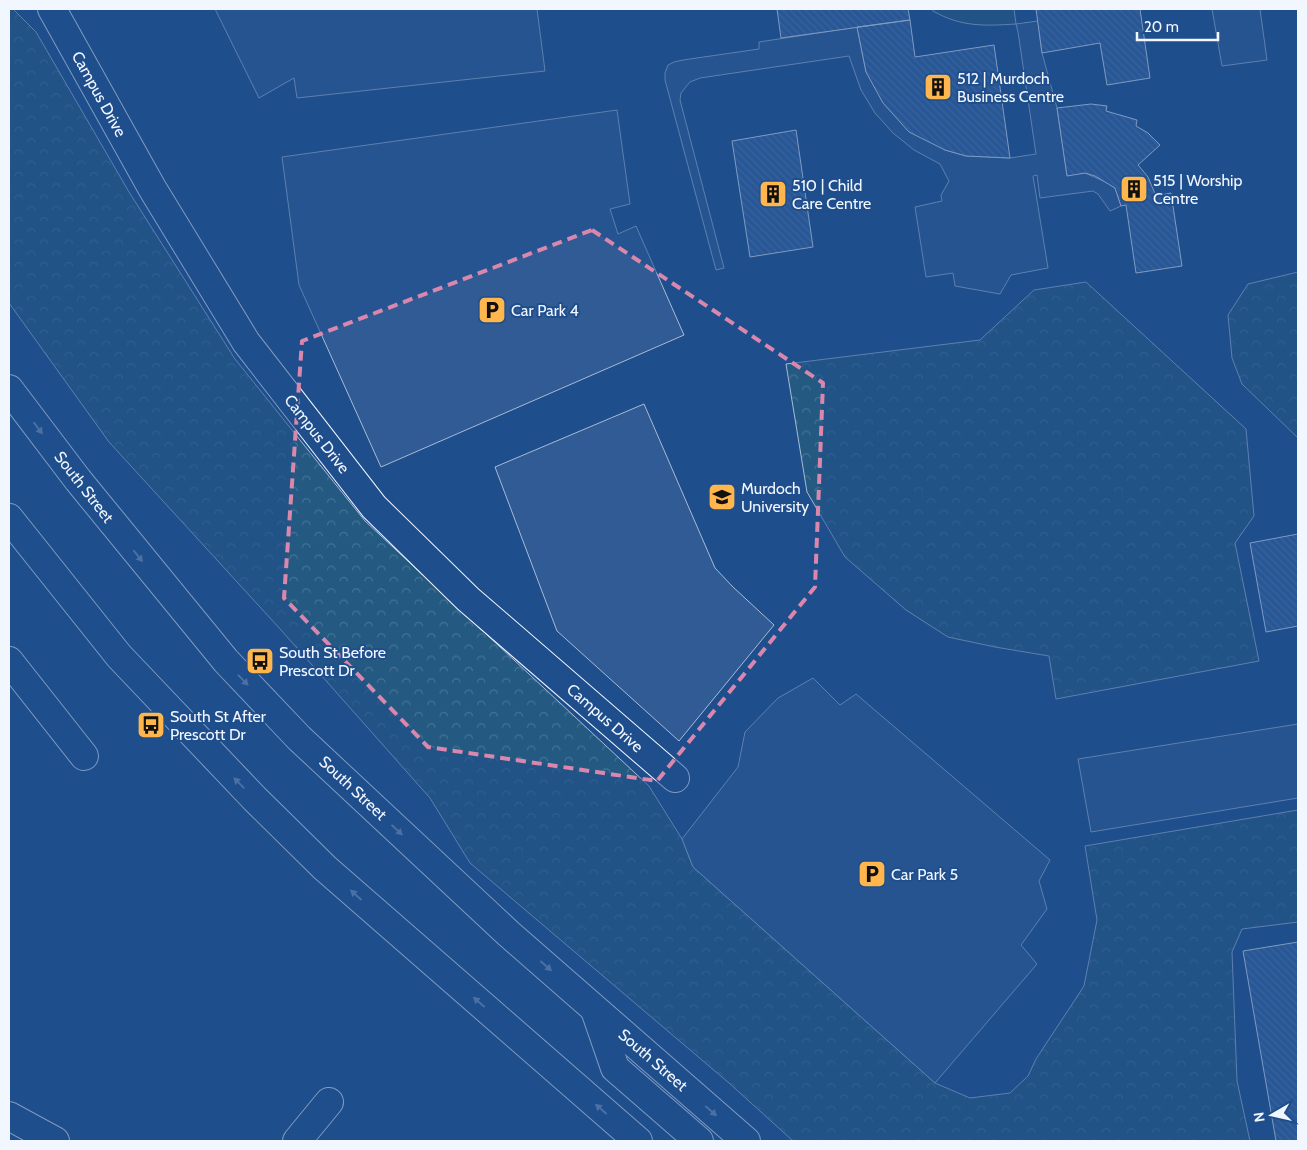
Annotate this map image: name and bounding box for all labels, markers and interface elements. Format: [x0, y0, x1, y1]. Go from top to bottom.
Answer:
scale bar [1137, 10, 1218, 42]
text: 20 m [1144, 18, 1179, 36]
street label: Campus Drive [68, 48, 130, 140]
place label: 512 | Murdoch Business Centre [957, 69, 1064, 106]
building icon: 512 | Murdoch Business Centre [923, 72, 953, 102]
place label: 515 | Worship Centre [1153, 171, 1242, 208]
building icon: 515 | Worship Centre [1119, 174, 1149, 204]
place label: 510 | Child Care Centre [792, 176, 871, 213]
building icon: 510 | Child Care Centre [758, 179, 788, 209]
parking icon: Car Park 4 [477, 295, 507, 325]
place label: Car Park 4 [511, 301, 579, 320]
street label: Campus Drive [280, 391, 354, 477]
one-way arrow [33, 421, 43, 435]
street label: South Street [50, 448, 118, 527]
place label: Murdoch University [741, 479, 809, 516]
school or university icon: Murdoch University [707, 482, 737, 512]
one-way arrow [133, 549, 144, 562]
place label: South St Before Prescott Dr [279, 643, 386, 680]
bus stop icon: South St Before Prescott Dr [245, 646, 275, 676]
one-way arrow [237, 673, 249, 685]
street label: Campus Drive [563, 680, 647, 756]
place label: South St After Prescott Dr [170, 707, 267, 744]
bus stop icon: South St After Prescott Dr [136, 710, 166, 740]
street label: South Street [315, 752, 391, 824]
one-way arrow [233, 777, 245, 789]
one-way arrow [391, 824, 403, 836]
parking icon: Car Park 5 [857, 859, 887, 889]
place label: Car Park 5 [891, 865, 958, 884]
one-way arrow [350, 890, 363, 901]
one-way arrow [539, 960, 551, 972]
one-way arrow [473, 997, 485, 1008]
street label: South Street [615, 1025, 692, 1096]
north arrow [1247, 1090, 1297, 1140]
one-way arrow [596, 1103, 608, 1115]
one-way arrow [705, 1105, 718, 1116]
text: N [1249, 1111, 1269, 1123]

